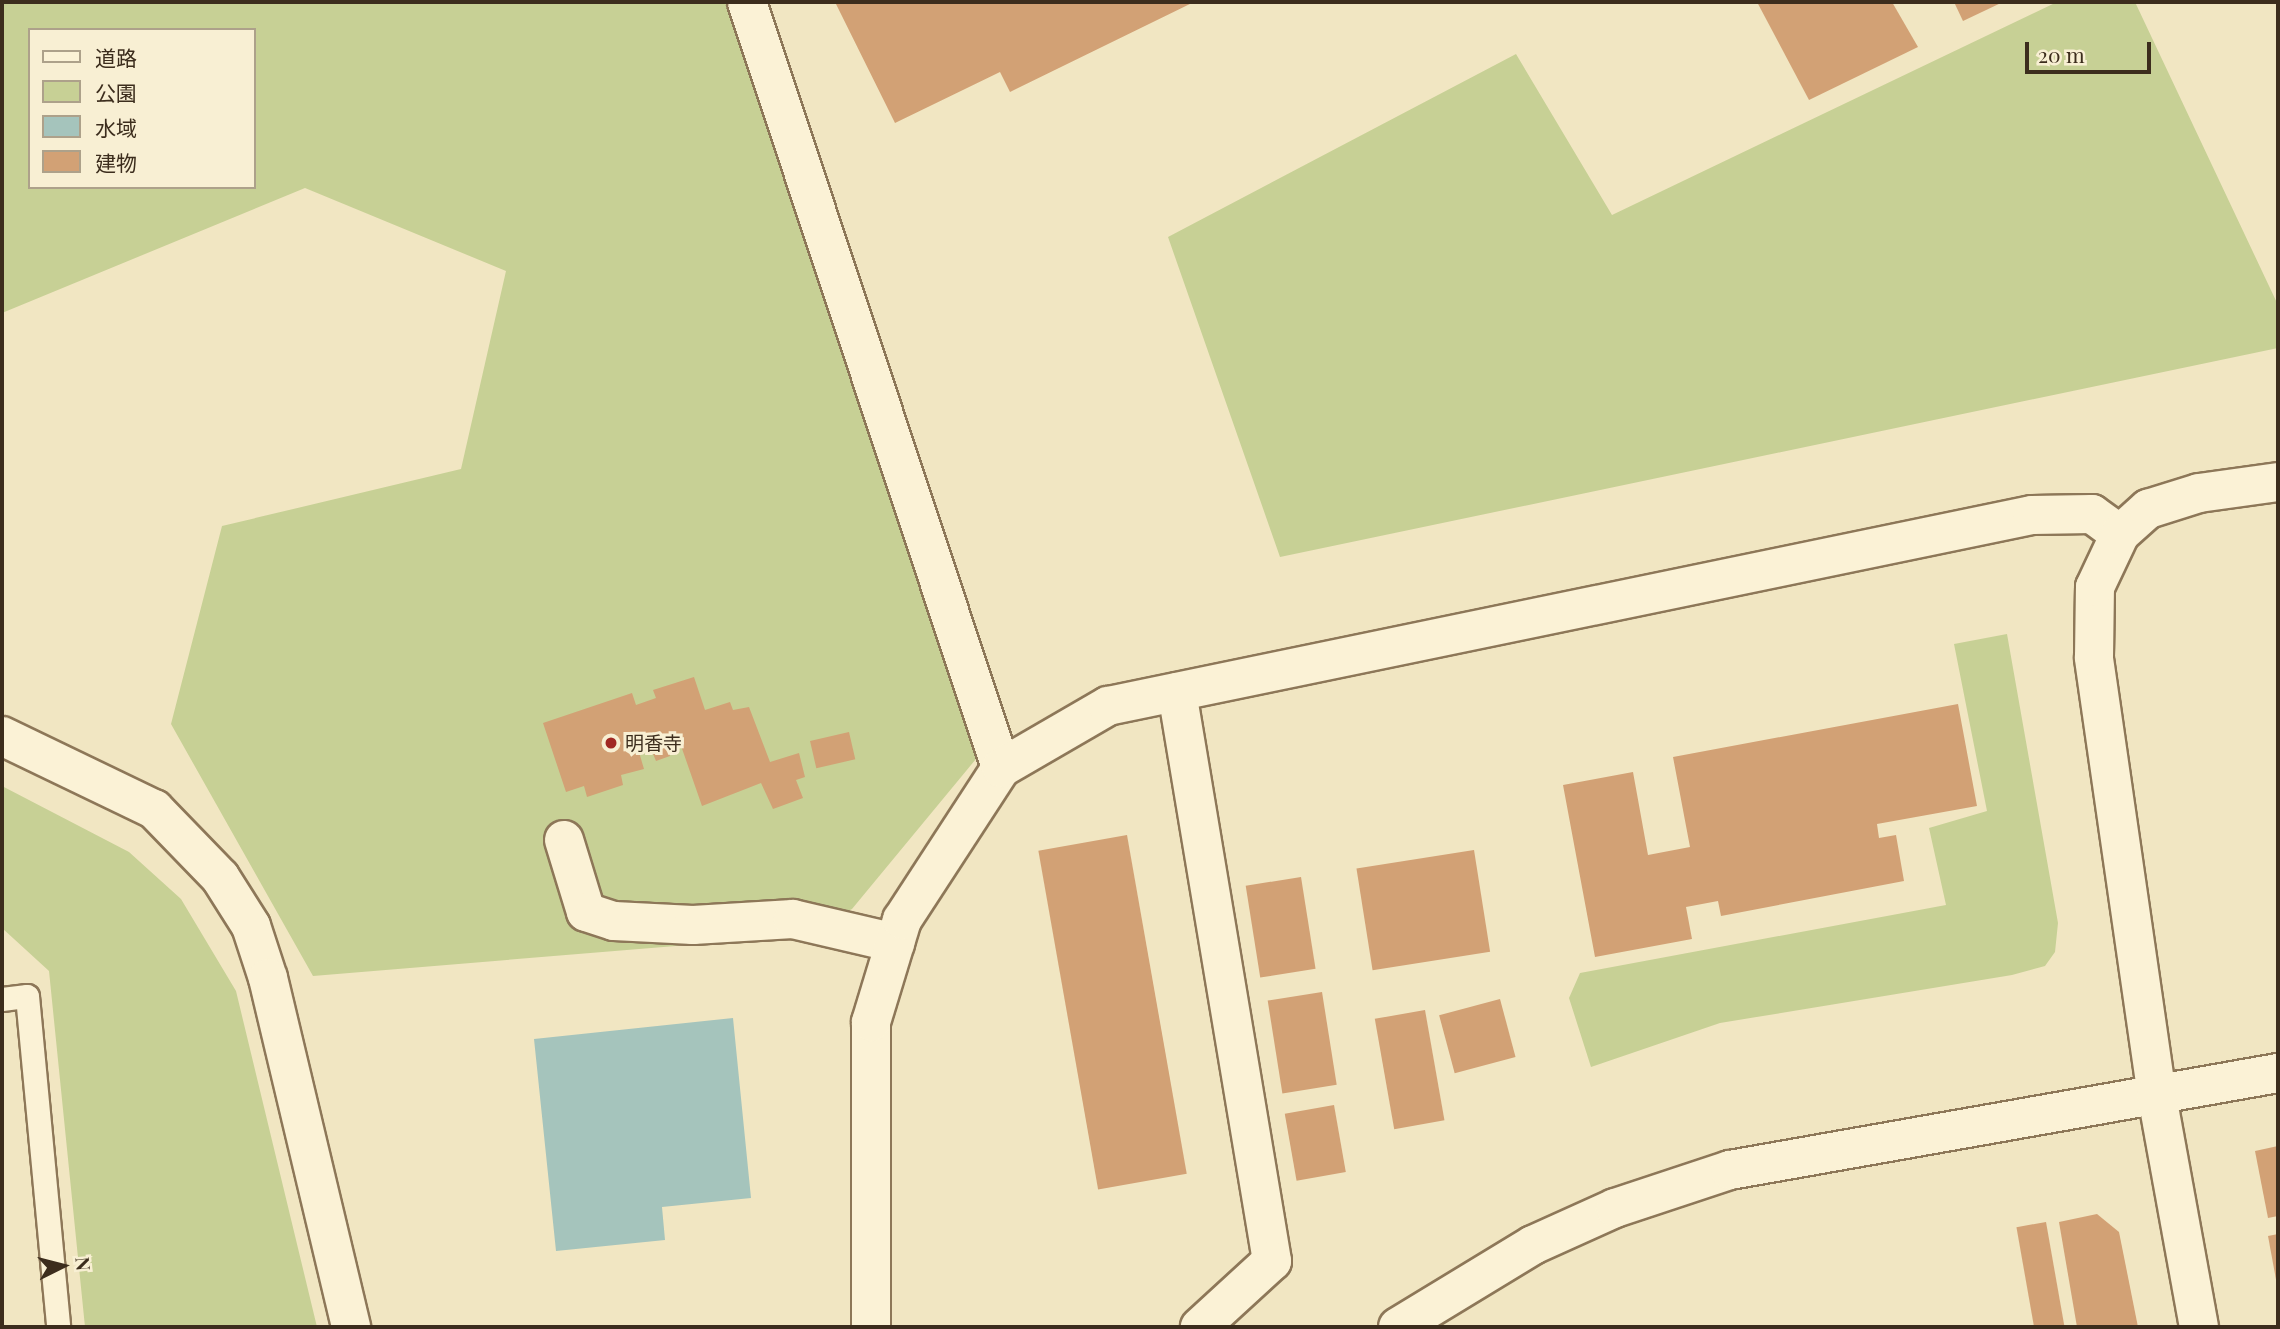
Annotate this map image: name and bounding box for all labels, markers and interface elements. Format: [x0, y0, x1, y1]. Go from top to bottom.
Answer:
legend [28, 28, 256, 189]
scale bar [2028, 28, 2154, 72]
text: 20 m [2038, 40, 2085, 68]
text: 道路 [95, 43, 137, 71]
text: 公園 [95, 78, 137, 106]
text: 水域 [95, 113, 137, 141]
text: 建物 [95, 148, 137, 176]
place label: 明香寺 [625, 732, 682, 754]
marker: 明香寺 [603, 735, 619, 751]
north arrow [28, 1231, 98, 1301]
text: N [70, 1256, 98, 1272]

